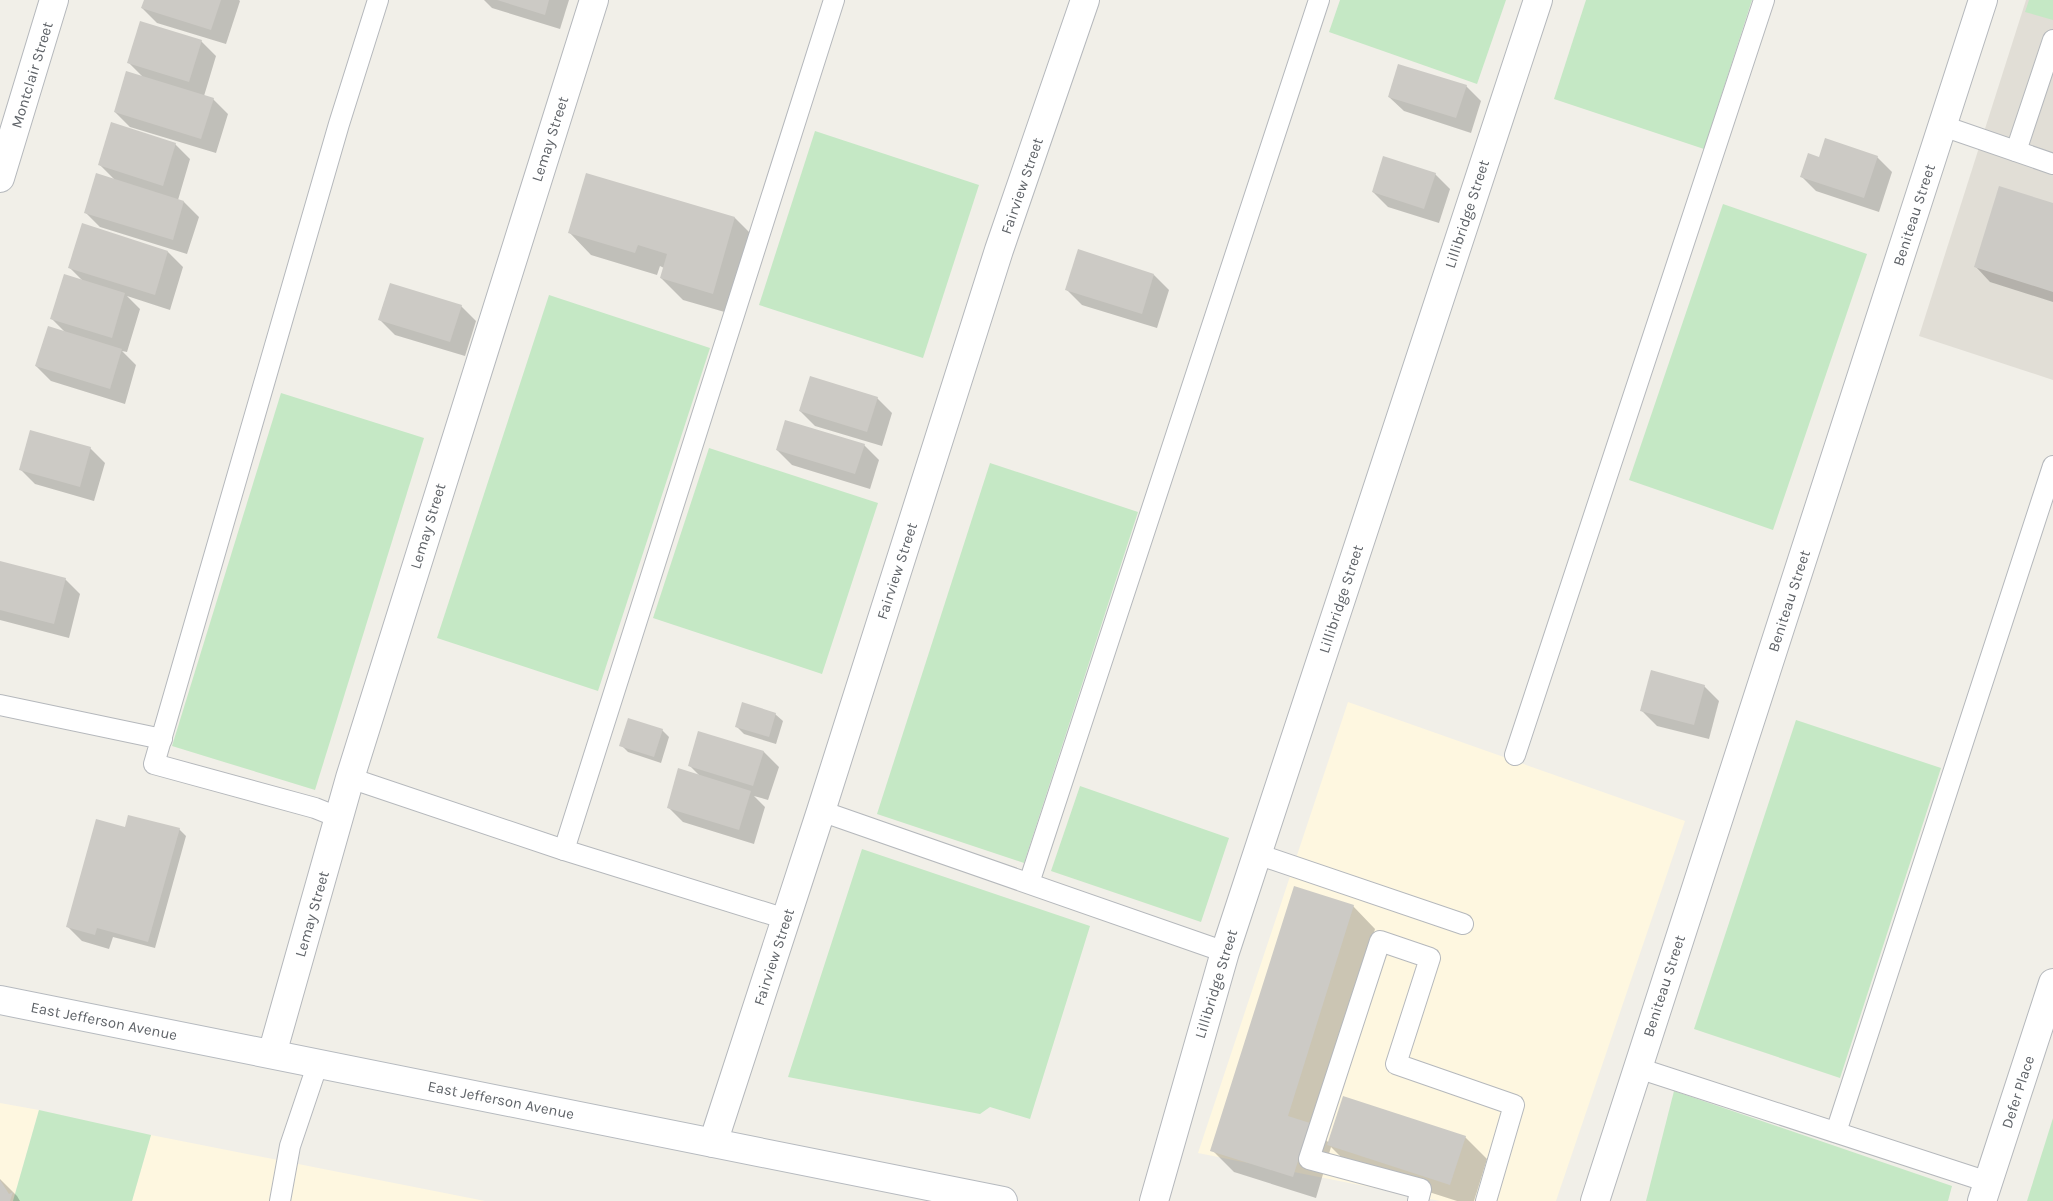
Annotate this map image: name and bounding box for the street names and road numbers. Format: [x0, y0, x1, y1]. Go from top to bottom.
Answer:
street label: Montclair Street [7, 19, 57, 130]
street label: Lemay Street [528, 94, 572, 184]
street label: Fairview Street [997, 135, 1047, 237]
street label: Lillibridge Street [1441, 157, 1493, 270]
street label: Beniteau Street [1889, 161, 1939, 268]
street label: Lemay Street [406, 481, 450, 571]
street label: Fairview Street [873, 520, 921, 622]
street label: Lillibridge Street [1315, 542, 1367, 655]
street label: Beniteau Street [1764, 547, 1814, 654]
street label: Lemay Street [291, 869, 333, 959]
street label: Fairview Street [750, 906, 798, 1008]
street label: Lillibridge Street [1191, 927, 1241, 1041]
street label: Beniteau Street [1639, 932, 1689, 1039]
street label: East Jefferson Avenue [29, 998, 179, 1044]
street label: Defer Place [1998, 1053, 2038, 1131]
street label: East Jefferson Avenue [426, 1077, 576, 1123]

